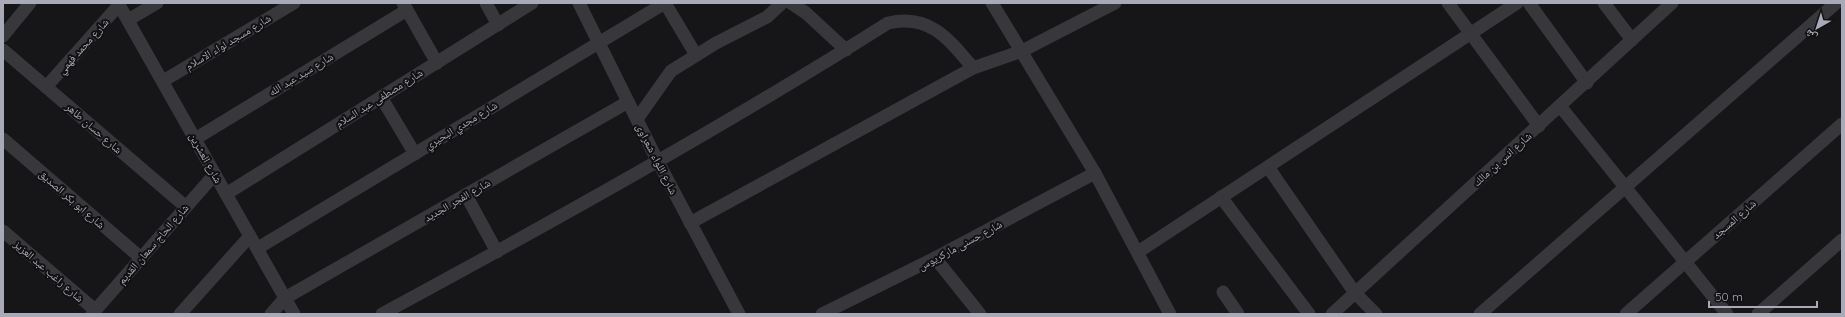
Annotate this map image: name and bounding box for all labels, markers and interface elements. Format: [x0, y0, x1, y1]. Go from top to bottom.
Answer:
north arrow [1797, 8, 1837, 48]
street label: شارع مسجد لواء الاسلام [183, 11, 273, 73]
street label: شارع محمد فهمي [54, 15, 113, 78]
text: ش [1802, 26, 1820, 45]
street label: شارع سيد عبد الله [266, 49, 336, 99]
street label: شارع مصطفى عبد السلام [333, 65, 425, 131]
street label: شارع مجدي البحيري [422, 98, 501, 154]
street label: شارع حسان طاهر [62, 99, 125, 156]
street label: شارع اللواء شعراوى [633, 121, 681, 197]
street label: شارع انس بن مالك [1470, 129, 1534, 189]
street label: شارع العشرين [186, 130, 226, 186]
street label: شارع ابو بكر الصديق [36, 167, 108, 231]
street label: شارع الفجر الجديد [421, 175, 493, 225]
street label: شارع المسجد [1709, 196, 1759, 242]
street label: شارع الحاج سمعان القديم [114, 201, 192, 288]
street label: شارع حسنى ماركريوس [916, 217, 1004, 273]
street label: شارع راغب عبد العزيز [11, 236, 87, 305]
scale bar [1709, 283, 1817, 309]
text: 50 m [1715, 289, 1743, 304]

